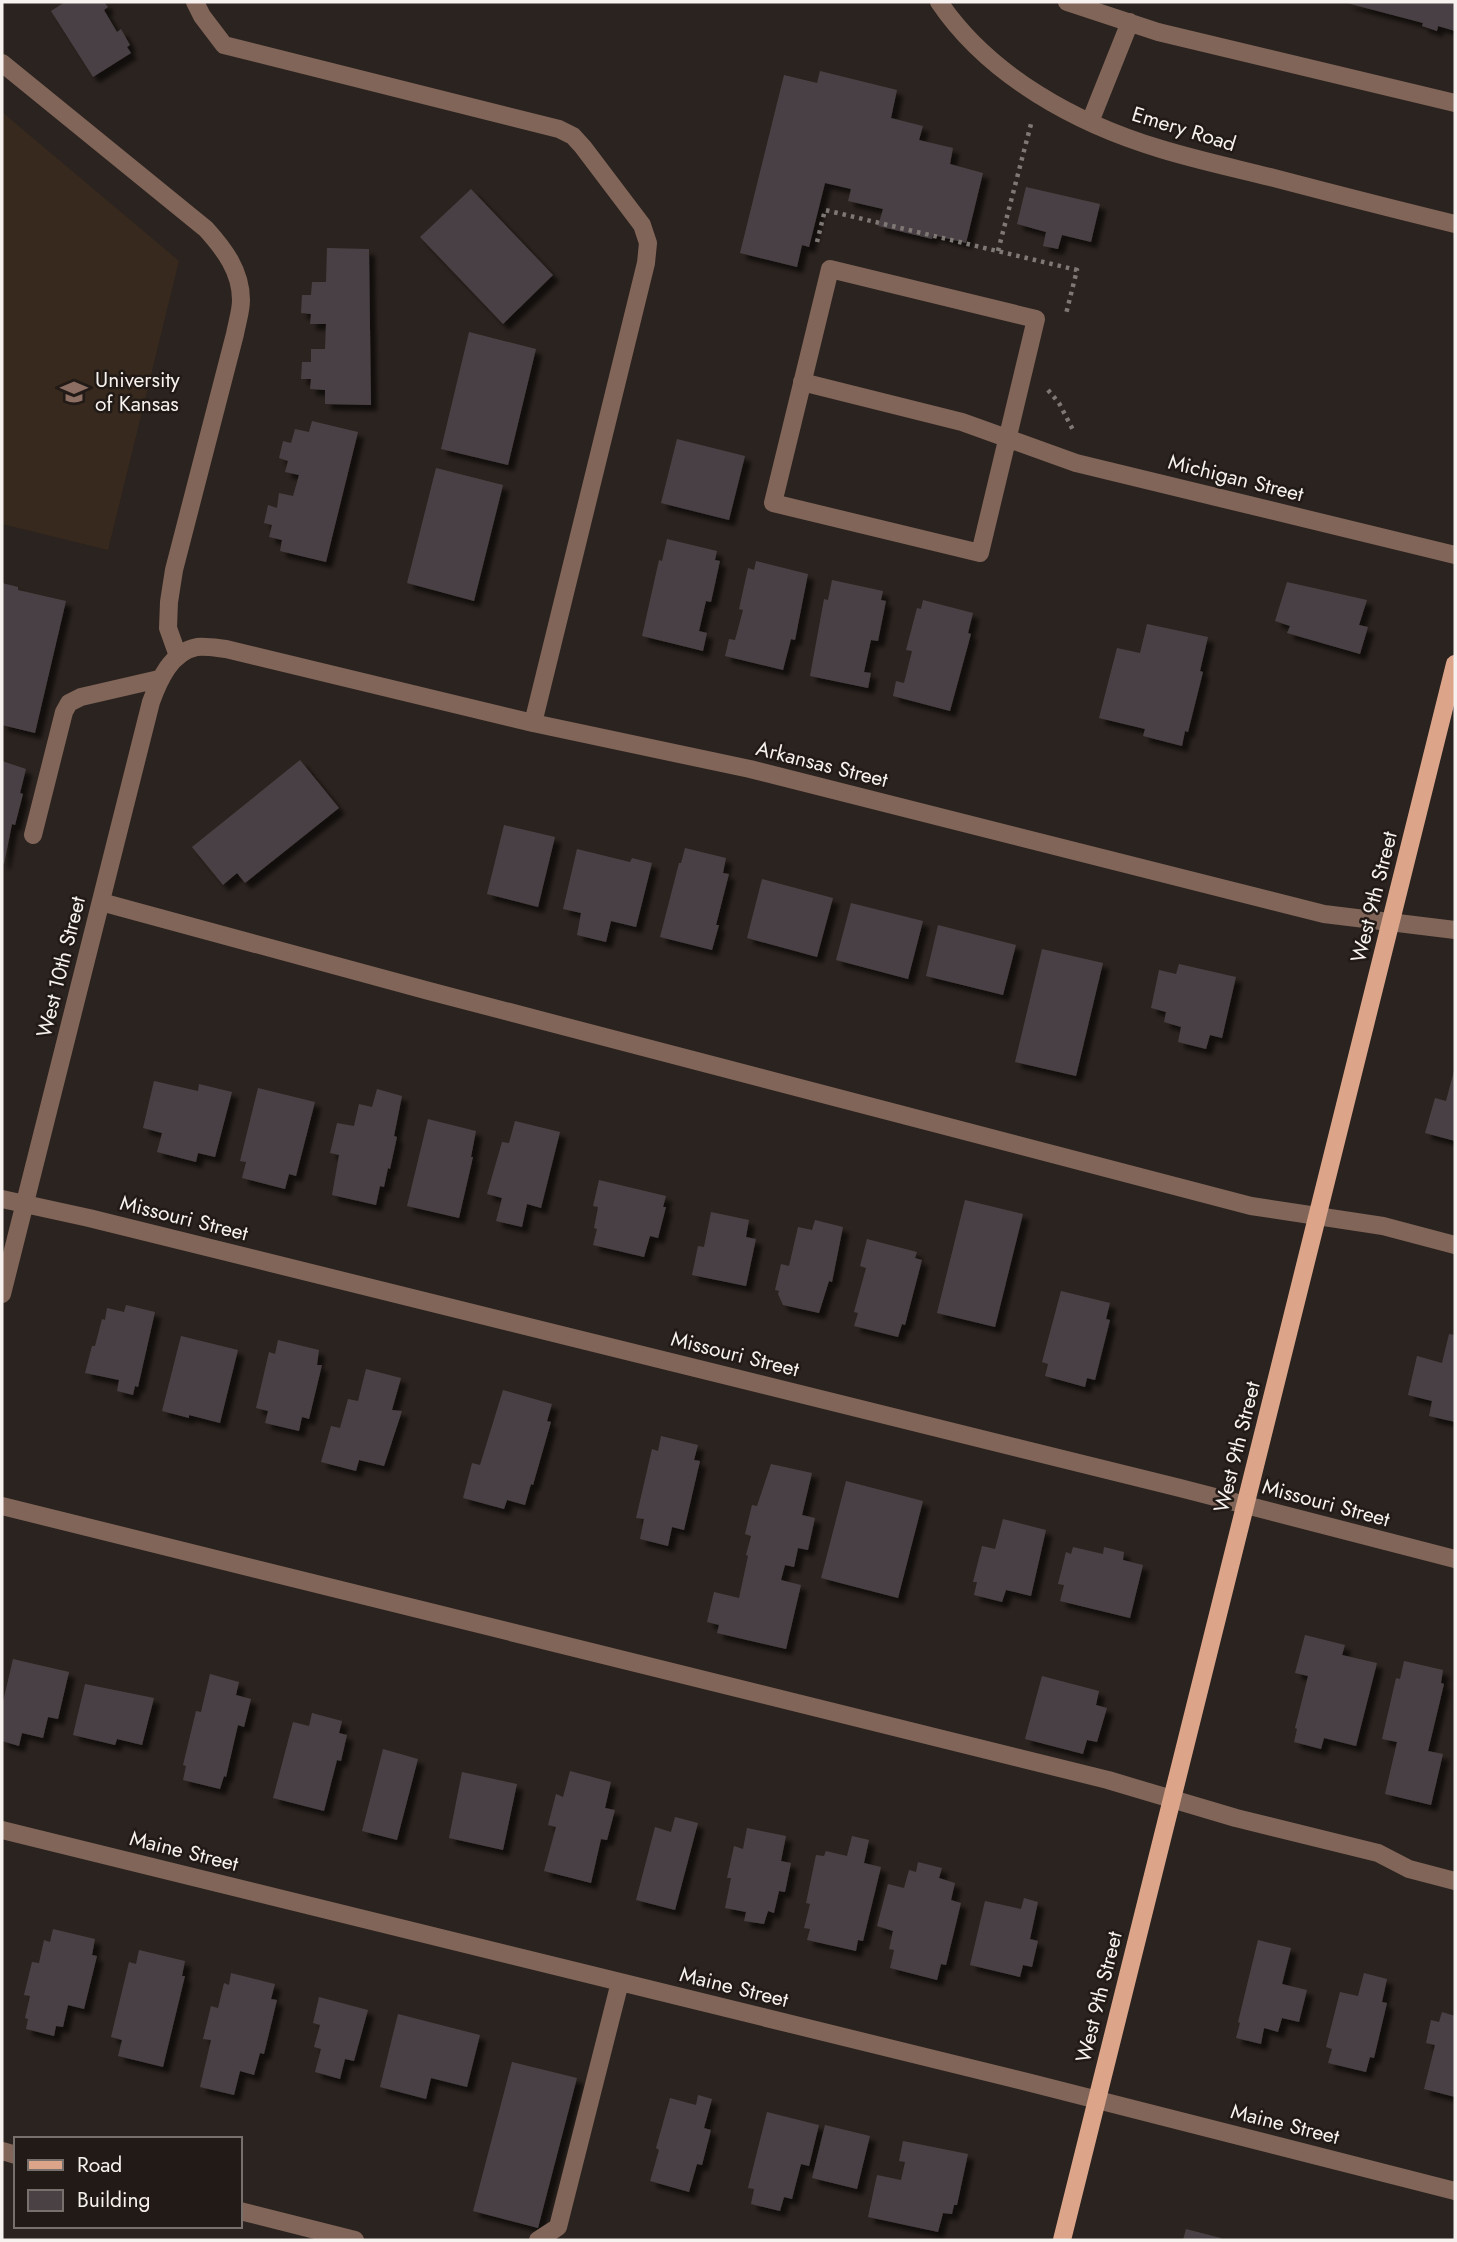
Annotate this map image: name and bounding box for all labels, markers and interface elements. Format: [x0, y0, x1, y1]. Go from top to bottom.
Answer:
street label: Emery Road [1128, 99, 1240, 159]
place label: University of Kansas [95, 365, 181, 419]
school or university icon: University of Kansas [59, 377, 89, 407]
street label: Michigan Street [1165, 447, 1307, 509]
street label: Arkansas Street [753, 733, 891, 795]
street label: West 9th Street [1343, 828, 1405, 966]
street label: West 10th Street [29, 893, 93, 1041]
street label: Missouri Street [117, 1188, 251, 1248]
street label: Missouri Street [668, 1324, 802, 1384]
street label: West 9th Street [1206, 1378, 1268, 1516]
street label: Missouri Street [1259, 1472, 1393, 1534]
street label: Maine Street [127, 1823, 241, 1879]
street label: West 9th Street [1068, 1928, 1130, 2066]
street label: Maine Street [677, 1959, 791, 2015]
street label: Maine Street [1228, 2096, 1342, 2152]
legend [14, 2137, 242, 2228]
text: Road [77, 2150, 122, 2180]
text: Building [77, 2185, 150, 2215]

